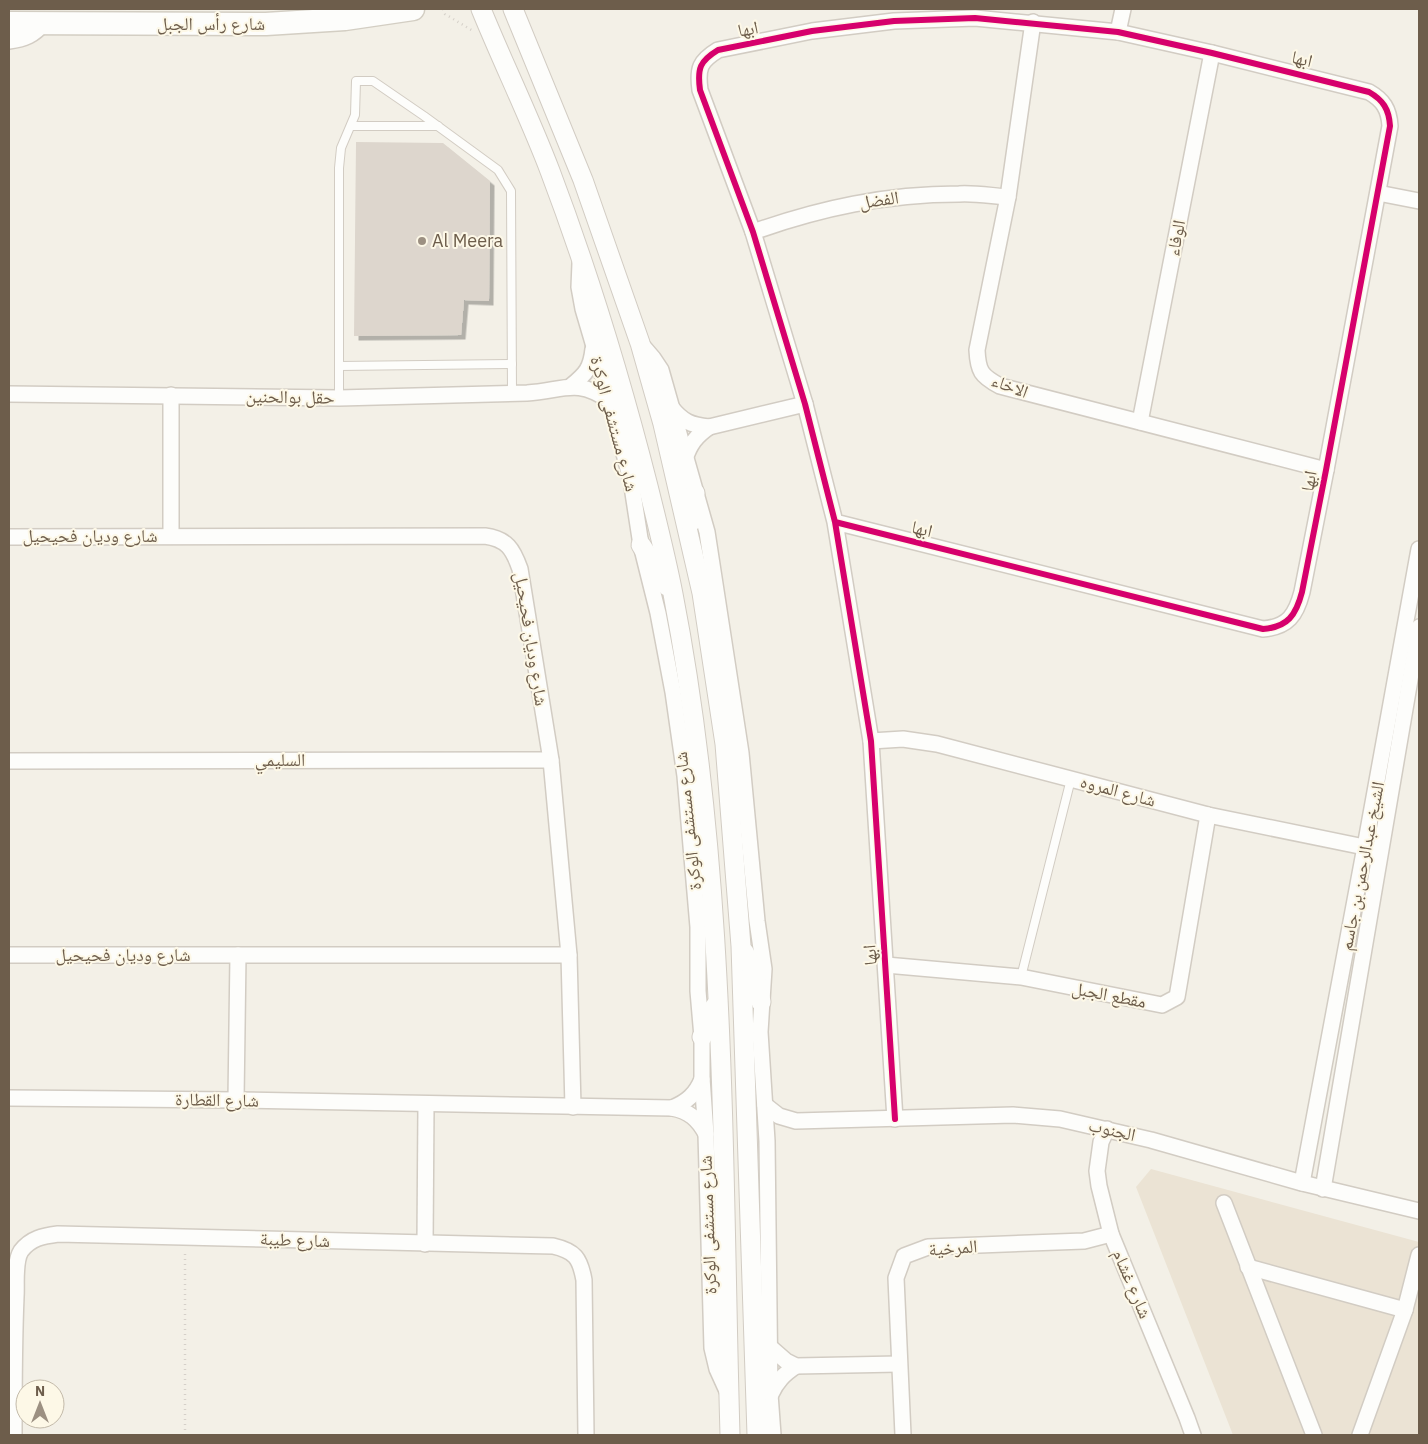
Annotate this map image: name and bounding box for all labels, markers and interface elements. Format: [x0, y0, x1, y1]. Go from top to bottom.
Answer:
street label: شارع رأس الجبل [157, 12, 265, 35]
street label: ابها [736, 15, 760, 42]
street label: ابها [1289, 45, 1315, 72]
street label: الفضل [858, 185, 900, 214]
street label: الوفاء [1161, 218, 1190, 258]
place label: Al Meera [432, 229, 504, 252]
marker: Al Meera [416, 235, 428, 247]
street label: شارع مستشفى الوكرة [585, 354, 644, 494]
street label: الاخاء [989, 368, 1032, 403]
street label: حقل بوالحنين [245, 384, 335, 409]
street label: ابها [1295, 469, 1322, 493]
street label: ابها [909, 515, 935, 542]
street label: شارع وديان فحيحيل [23, 524, 158, 547]
street label: شارع وديان فحيحيل [510, 570, 553, 707]
street label: السليمي [255, 748, 305, 775]
street label: شارع مستشفى الوكرة [669, 751, 706, 891]
street label: شارع المروه [1078, 769, 1158, 812]
street label: الشيخ عبدالرحمن بن جاسم [1334, 779, 1390, 953]
street label: شارع وديان فحيحيل [56, 943, 191, 966]
street label: ابها [857, 944, 882, 966]
street label: مقطع الجبل [1070, 976, 1148, 1014]
street label: شارع القطارة [175, 1087, 259, 1112]
street label: الجنوب [1086, 1113, 1138, 1146]
street label: شارع مستشفى الوكرة [694, 1155, 721, 1295]
street label: شارع طيبة [260, 1227, 331, 1252]
street label: المرخية [928, 1234, 978, 1261]
street label: شارع غشام [1107, 1246, 1157, 1322]
north arrow [15, 1379, 65, 1429]
text: N [35, 1382, 45, 1400]

